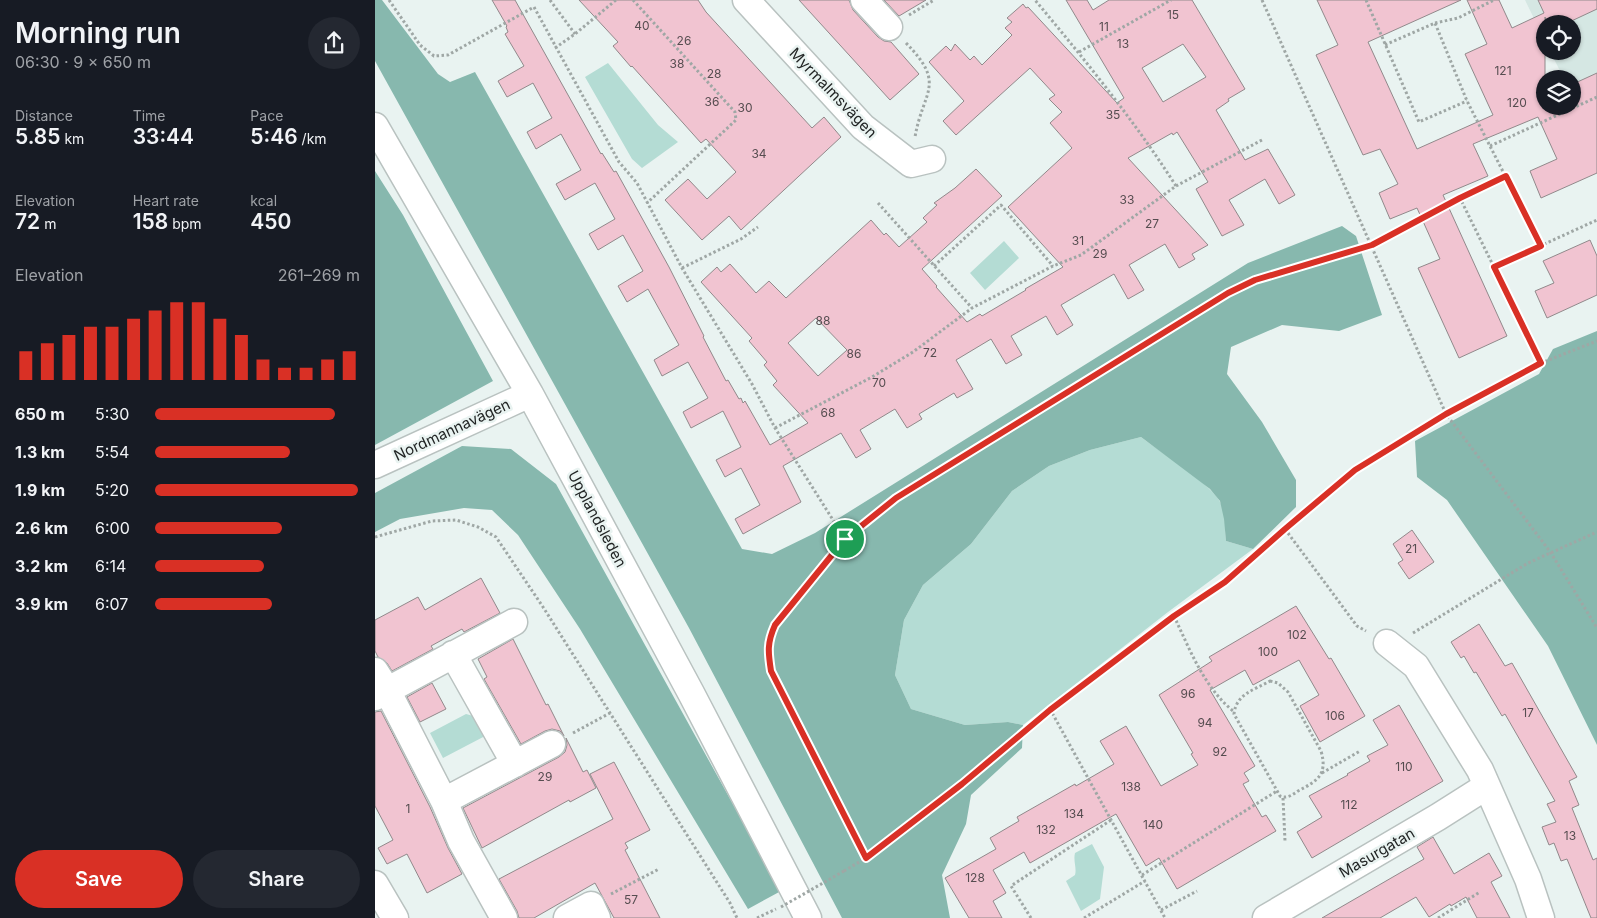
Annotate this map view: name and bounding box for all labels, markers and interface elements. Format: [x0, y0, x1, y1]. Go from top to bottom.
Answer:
house number: 15 [1167, 7, 1179, 22]
map controls [1536, 15, 1581, 115]
button: locate [1536, 15, 1581, 60]
text: Morning run [15, 16, 181, 50]
button: share [308, 17, 360, 69]
house number: 40 [634, 18, 650, 33]
house number: 11 [1099, 19, 1109, 34]
house number: 26 [677, 33, 691, 48]
house number: 13 [1117, 36, 1129, 51]
street label: Myrmalmsvägen [786, 44, 881, 142]
text: 06:30 · 9 × 650 m [15, 52, 151, 72]
house number: 38 [670, 56, 684, 71]
house number: 121 [1494, 63, 1512, 78]
house number: 28 [707, 66, 721, 81]
button: layers [1536, 70, 1581, 115]
house number: 36 [705, 94, 719, 109]
house number: 120 [1507, 95, 1527, 110]
house number: 30 [738, 100, 752, 115]
text: Distance [15, 107, 73, 124]
text: Time [133, 107, 166, 124]
text: Pace [250, 107, 283, 124]
house number: 35 [1106, 107, 1120, 122]
text: 5.85 [15, 124, 61, 149]
text: 33:44 [133, 124, 194, 149]
text: 5:46 [250, 124, 298, 149]
text: km [61, 130, 84, 147]
text: /km [298, 130, 327, 147]
house number: 34 [751, 146, 767, 161]
text: Elevation [15, 192, 75, 209]
text: Heart rate [133, 192, 199, 209]
text: kcal [250, 192, 277, 209]
house number: 33 [1120, 192, 1134, 207]
text: 72 [15, 209, 40, 234]
text: 158 [133, 209, 168, 234]
text: 450 [250, 209, 291, 234]
text: m [40, 215, 56, 232]
text: bpm [168, 215, 202, 232]
house number: 27 [1145, 216, 1159, 231]
house number: 31 [1072, 233, 1084, 248]
house number: 29 [1093, 246, 1107, 261]
text: Elevation [15, 265, 84, 285]
text: 261–269 m [278, 265, 360, 285]
house number: 88 [816, 313, 830, 328]
house number: 72 [923, 345, 937, 360]
house number: 86 [847, 346, 861, 361]
house number: 70 [872, 375, 886, 390]
street label: Nordmannavägen [391, 394, 513, 465]
text: 650 m [15, 404, 65, 424]
text: 5:30 [95, 404, 129, 424]
house number: 68 [821, 405, 835, 420]
text: 1.3 km [15, 442, 65, 462]
text: 5:54 [95, 442, 129, 462]
street label: Upplandsleden [564, 467, 631, 570]
text: 1.9 km [15, 480, 65, 500]
text: 5:20 [95, 480, 129, 500]
text: 2.6 km [15, 518, 68, 538]
text: 6:00 [95, 518, 130, 538]
pin [824, 518, 866, 560]
icon: arrive [831, 525, 859, 553]
house number: 21 [1405, 541, 1417, 556]
text: 3.2 km [15, 556, 68, 576]
text: 6:14 [95, 556, 126, 576]
text: 3.9 km [15, 594, 68, 614]
text: 6:07 [95, 594, 128, 614]
house number: 102 [1287, 627, 1307, 642]
house number: 100 [1258, 644, 1278, 659]
house number: 96 [1181, 686, 1195, 701]
house number: 17 [1522, 705, 1534, 720]
house number: 106 [1325, 708, 1345, 723]
house number: 94 [1197, 715, 1213, 730]
house number: 92 [1213, 744, 1227, 759]
house number: 110 [1395, 759, 1413, 774]
house number: 29 [538, 769, 552, 784]
house number: 138 [1121, 779, 1141, 794]
house number: 112 [1340, 797, 1358, 812]
house number: 1 [406, 801, 410, 816]
house number: 134 [1064, 806, 1084, 821]
house number: 140 [1143, 817, 1163, 832]
house number: 132 [1036, 822, 1056, 837]
street label: Masurgatan [1336, 823, 1418, 882]
house number: 13 [1564, 828, 1576, 843]
button: Save [15, 850, 183, 908]
button: Share [193, 850, 360, 908]
house number: 128 [965, 870, 985, 885]
house number: 57 [624, 892, 638, 907]

